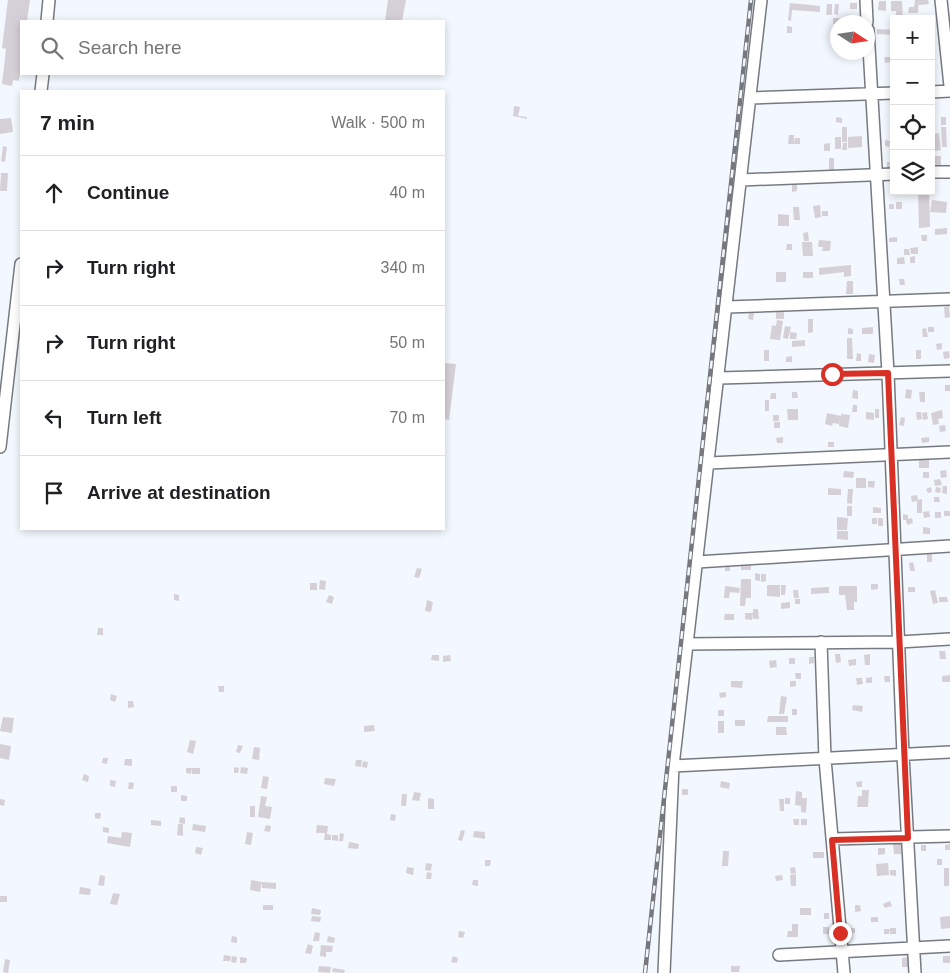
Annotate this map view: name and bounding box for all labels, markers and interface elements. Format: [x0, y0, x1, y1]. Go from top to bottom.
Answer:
north arrow [830, 15, 875, 60]
map controls [890, 15, 935, 195]
button: + [890, 15, 935, 60]
search box [20, 20, 445, 75]
icon: search [38, 34, 66, 62]
text: Search here [78, 37, 182, 58]
button: − [890, 60, 935, 105]
button: locate [890, 105, 935, 150]
text: 7 min [40, 111, 95, 134]
text: Walk · 500 m [331, 114, 425, 131]
button: layers [890, 150, 935, 195]
icon: ahead [40, 179, 68, 207]
text: Continue [87, 182, 169, 203]
text: 40 m [389, 184, 425, 201]
icon: right [40, 254, 68, 282]
text: Turn right [87, 257, 175, 278]
text: 340 m [381, 259, 425, 276]
icon: right [40, 329, 68, 357]
text: Turn right [87, 332, 175, 353]
text: 50 m [389, 334, 425, 351]
route start [821, 363, 844, 386]
icon: left [40, 404, 68, 432]
text: Turn left [87, 407, 162, 428]
text: 70 m [389, 409, 425, 426]
icon: arrive [40, 479, 68, 507]
text: Arrive at destination [87, 482, 271, 503]
route end [829, 922, 852, 945]

